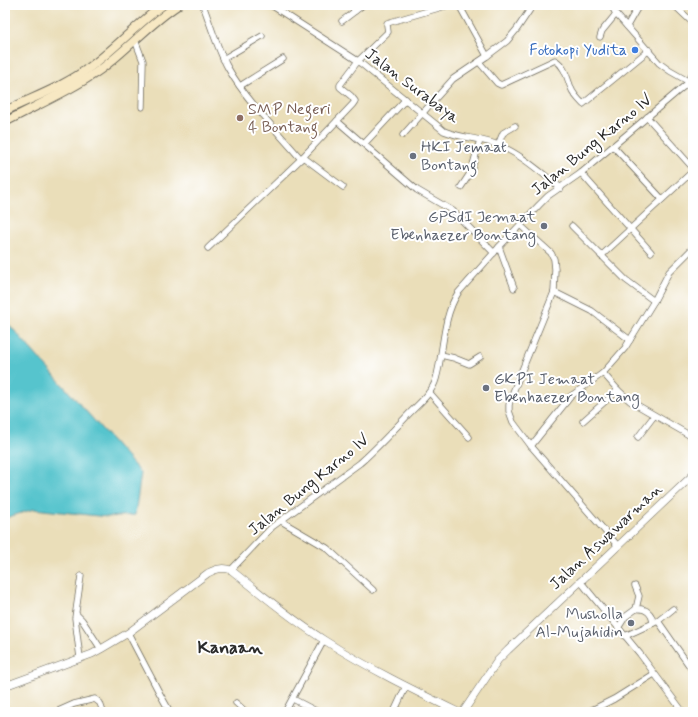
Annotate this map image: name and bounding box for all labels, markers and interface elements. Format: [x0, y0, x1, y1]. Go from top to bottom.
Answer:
place label: Fotokopi Yudita [529, 40, 627, 61]
street label: Jalan Surabaya [361, 44, 464, 129]
marker: Fotokopi Yudita [630, 45, 640, 55]
street label: Jalan Bung Karno IV [527, 90, 658, 201]
place label: SMP Negeri 4 Bontang [248, 99, 331, 139]
marker: SMP Negeri 4 Bontang [235, 113, 245, 123]
place label: HKI Jemaat Bontang [421, 137, 507, 177]
marker: HKI Jemaat Bontang [408, 151, 418, 161]
place label: GPSdI Jemaat Ebenhaezer Bontang [390, 207, 537, 247]
marker: GPSdI Jemaat Ebenhaezer Bontang [539, 221, 549, 231]
place label: GKPI Jemaat Ebenhaezer Bontang [494, 369, 640, 409]
marker: GKPI Jemaat Ebenhaezer Bontang [481, 383, 491, 393]
street label: Jalan Bung Karno IV [244, 430, 375, 541]
street label: Jalan Aswawarman [545, 479, 667, 595]
place label: Musholla Al-Mujahidin [536, 604, 623, 643]
marker: Musholla Al-Mujahidin [626, 618, 636, 628]
district label: Kanaan [197, 636, 263, 660]

